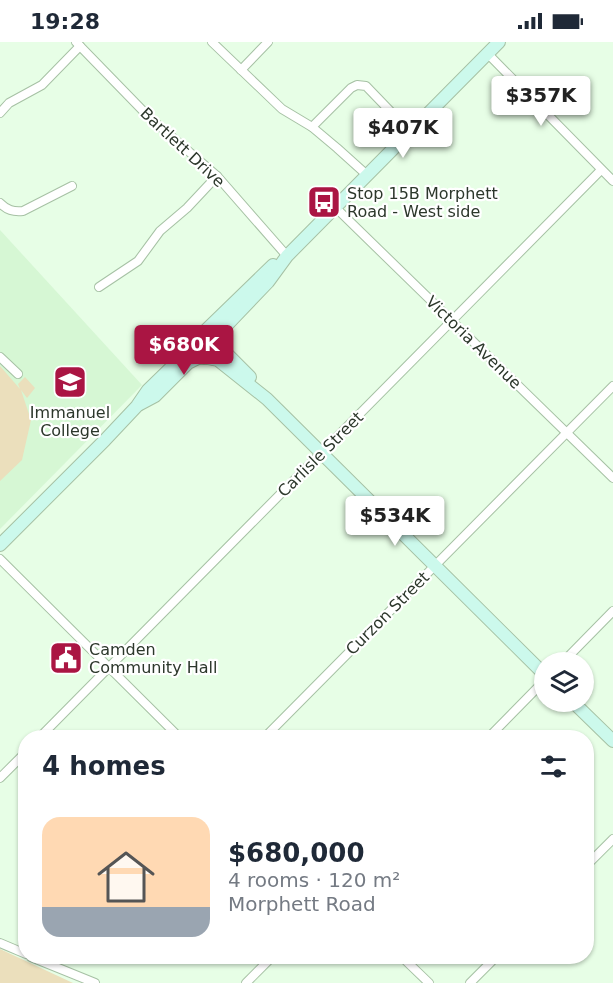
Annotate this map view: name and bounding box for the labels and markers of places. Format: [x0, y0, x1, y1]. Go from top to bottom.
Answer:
pin: $357K [499, 76, 583, 127]
pin: $407K [361, 108, 445, 159]
bus stop icon: Stop 15B Morphett Road - West side [306, 184, 342, 220]
place label: Stop 15B Morphett Road - West side [347, 184, 498, 221]
pin: $680K [142, 325, 226, 376]
school or university icon: Immanuel College [52, 364, 88, 400]
place label: Immanuel College [30, 403, 110, 440]
pin: $534K [353, 496, 437, 547]
public building icon: Camden Community Hall [48, 640, 84, 676]
place label: Camden Community Hall [89, 640, 217, 677]

